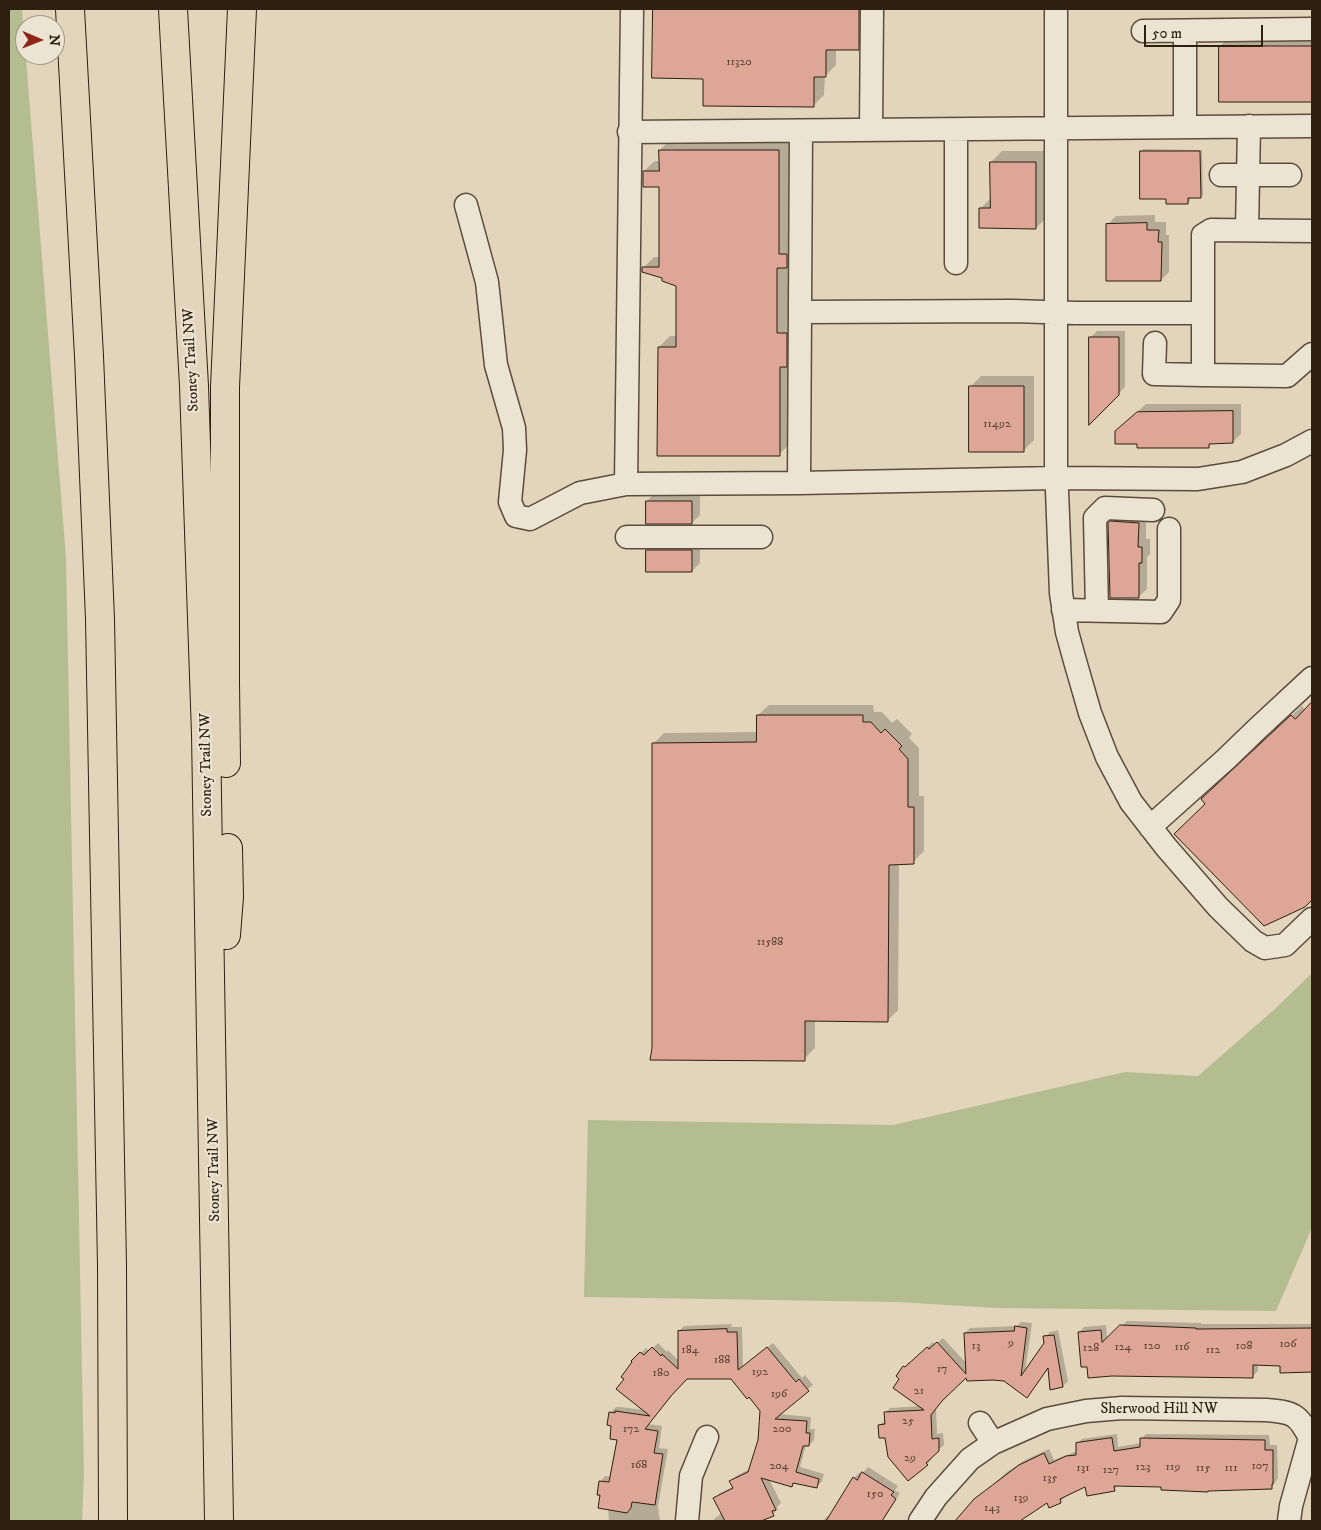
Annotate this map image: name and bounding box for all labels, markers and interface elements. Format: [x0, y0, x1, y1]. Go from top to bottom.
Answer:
north arrow [15, 15, 65, 65]
scale bar [1146, 15, 1265, 47]
text: 50 m [1152, 24, 1182, 43]
text: N [45, 34, 63, 46]
house number: 11320 [726, 56, 752, 70]
street label: Stoney Trail NW [180, 308, 204, 412]
house number: 11492 [983, 418, 1011, 432]
street label: Stoney Trail NW [197, 713, 217, 817]
house number: 11588 [757, 936, 783, 950]
street label: Stoney Trail NW [205, 1118, 225, 1222]
house number: 9 [1008, 1337, 1014, 1351]
house number: 106 [1279, 1338, 1297, 1352]
house number: 13 [972, 1340, 980, 1354]
house number: 120 [1144, 1340, 1160, 1354]
house number: 108 [1236, 1340, 1252, 1354]
house number: 124 [1114, 1341, 1132, 1355]
house number: 116 [1174, 1341, 1190, 1355]
house number: 128 [1083, 1342, 1099, 1356]
house number: 184 [681, 1344, 699, 1358]
house number: 112 [1206, 1344, 1220, 1358]
house number: 188 [714, 1354, 730, 1368]
house number: 17 [937, 1363, 947, 1377]
house number: 192 [752, 1366, 768, 1380]
house number: 180 [653, 1367, 669, 1381]
house number: 21 [914, 1385, 924, 1399]
house number: 196 [771, 1388, 787, 1402]
street label: Sherwood Hill NW [1100, 1401, 1218, 1419]
house number: 25 [902, 1415, 914, 1429]
house number: 172 [623, 1423, 639, 1437]
house number: 200 [773, 1423, 791, 1437]
house number: 29 [904, 1452, 916, 1466]
house number: 168 [631, 1459, 647, 1473]
house number: 204 [769, 1460, 789, 1474]
house number: 107 [1251, 1460, 1269, 1474]
house number: 123 [1136, 1461, 1150, 1475]
house number: 119 [1166, 1461, 1180, 1475]
house number: 131 [1076, 1462, 1090, 1476]
house number: 115 [1196, 1462, 1210, 1476]
house number: 111 [1224, 1462, 1238, 1476]
house number: 127 [1103, 1464, 1119, 1478]
house number: 135 [1043, 1472, 1057, 1486]
house number: 150 [867, 1488, 883, 1502]
house number: 139 [1014, 1492, 1028, 1506]
house number: 143 [984, 1502, 1000, 1516]

